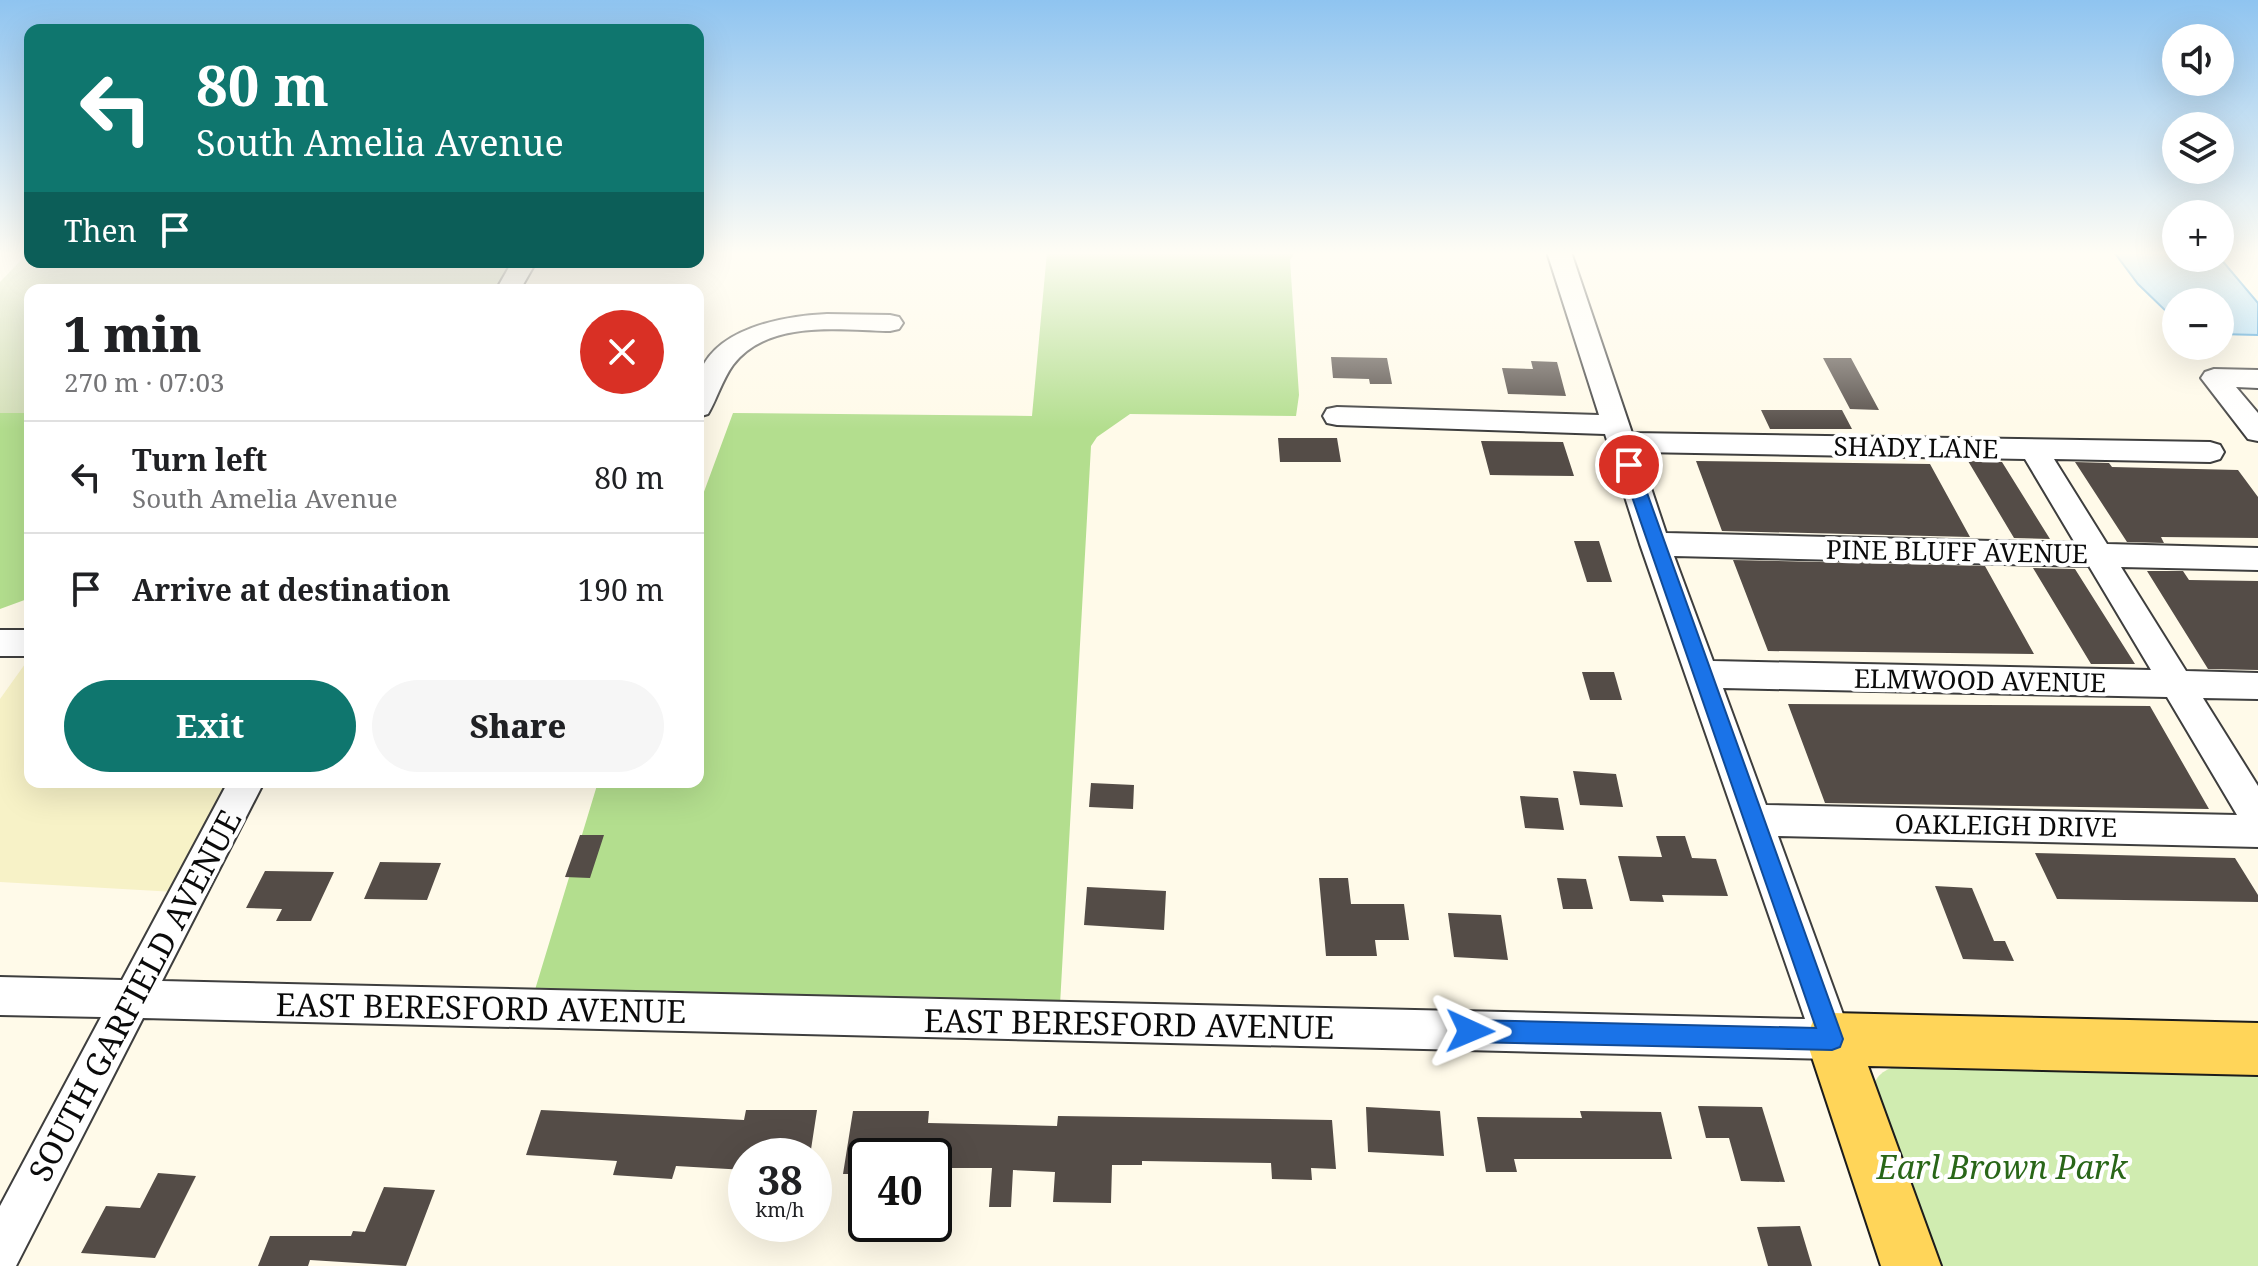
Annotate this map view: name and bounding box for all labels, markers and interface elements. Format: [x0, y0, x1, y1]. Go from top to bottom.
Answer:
map controls [2162, 24, 2234, 360]
button: sound [2162, 24, 2234, 96]
text: 80 m [196, 46, 329, 122]
icon: left [64, 56, 168, 160]
button: layers [2162, 112, 2234, 184]
text: South Amelia Avenue [196, 118, 564, 167]
button: + [2162, 200, 2234, 272]
icon: arrive [153, 208, 197, 252]
text: Then [64, 210, 137, 251]
button: − [2162, 288, 2234, 360]
text: 1 min [64, 301, 202, 366]
button: close [580, 310, 664, 394]
text: 270 m · 07:03 [64, 364, 225, 400]
street label: SHADY LANE [1833, 428, 1999, 466]
pin [1595, 431, 1663, 499]
text: Turn left [132, 439, 267, 480]
icon: arrive [1607, 443, 1651, 487]
icon: left [64, 455, 108, 499]
text: 80 m [594, 457, 664, 498]
text: South Amelia Avenue [132, 480, 398, 516]
street label: PINE BLUFF AVENUE [1826, 531, 2088, 571]
icon: arrive [64, 567, 108, 611]
text: Arrive at destination [132, 569, 451, 610]
text: 190 m [578, 569, 664, 610]
street label: ELMWOOD AVENUE [1853, 660, 2107, 700]
button: Exit [64, 680, 356, 772]
button: Share [372, 680, 664, 772]
street label: SOUTH GARFIELD AVENUE [18, 802, 250, 1188]
street label: OAKLEIGH DRIVE [1894, 805, 2118, 845]
street label: EAST BERESFORD AVENUE [275, 982, 687, 1032]
position arrow [1428, 989, 1512, 1073]
street label: EAST BERESFORD AVENUE [923, 998, 1335, 1048]
speed limit sign: 40 [848, 1138, 952, 1242]
park label: Earl Brown Park [1876, 1145, 2129, 1188]
text: 38 [757, 1152, 803, 1207]
text: km/h [755, 1196, 805, 1223]

